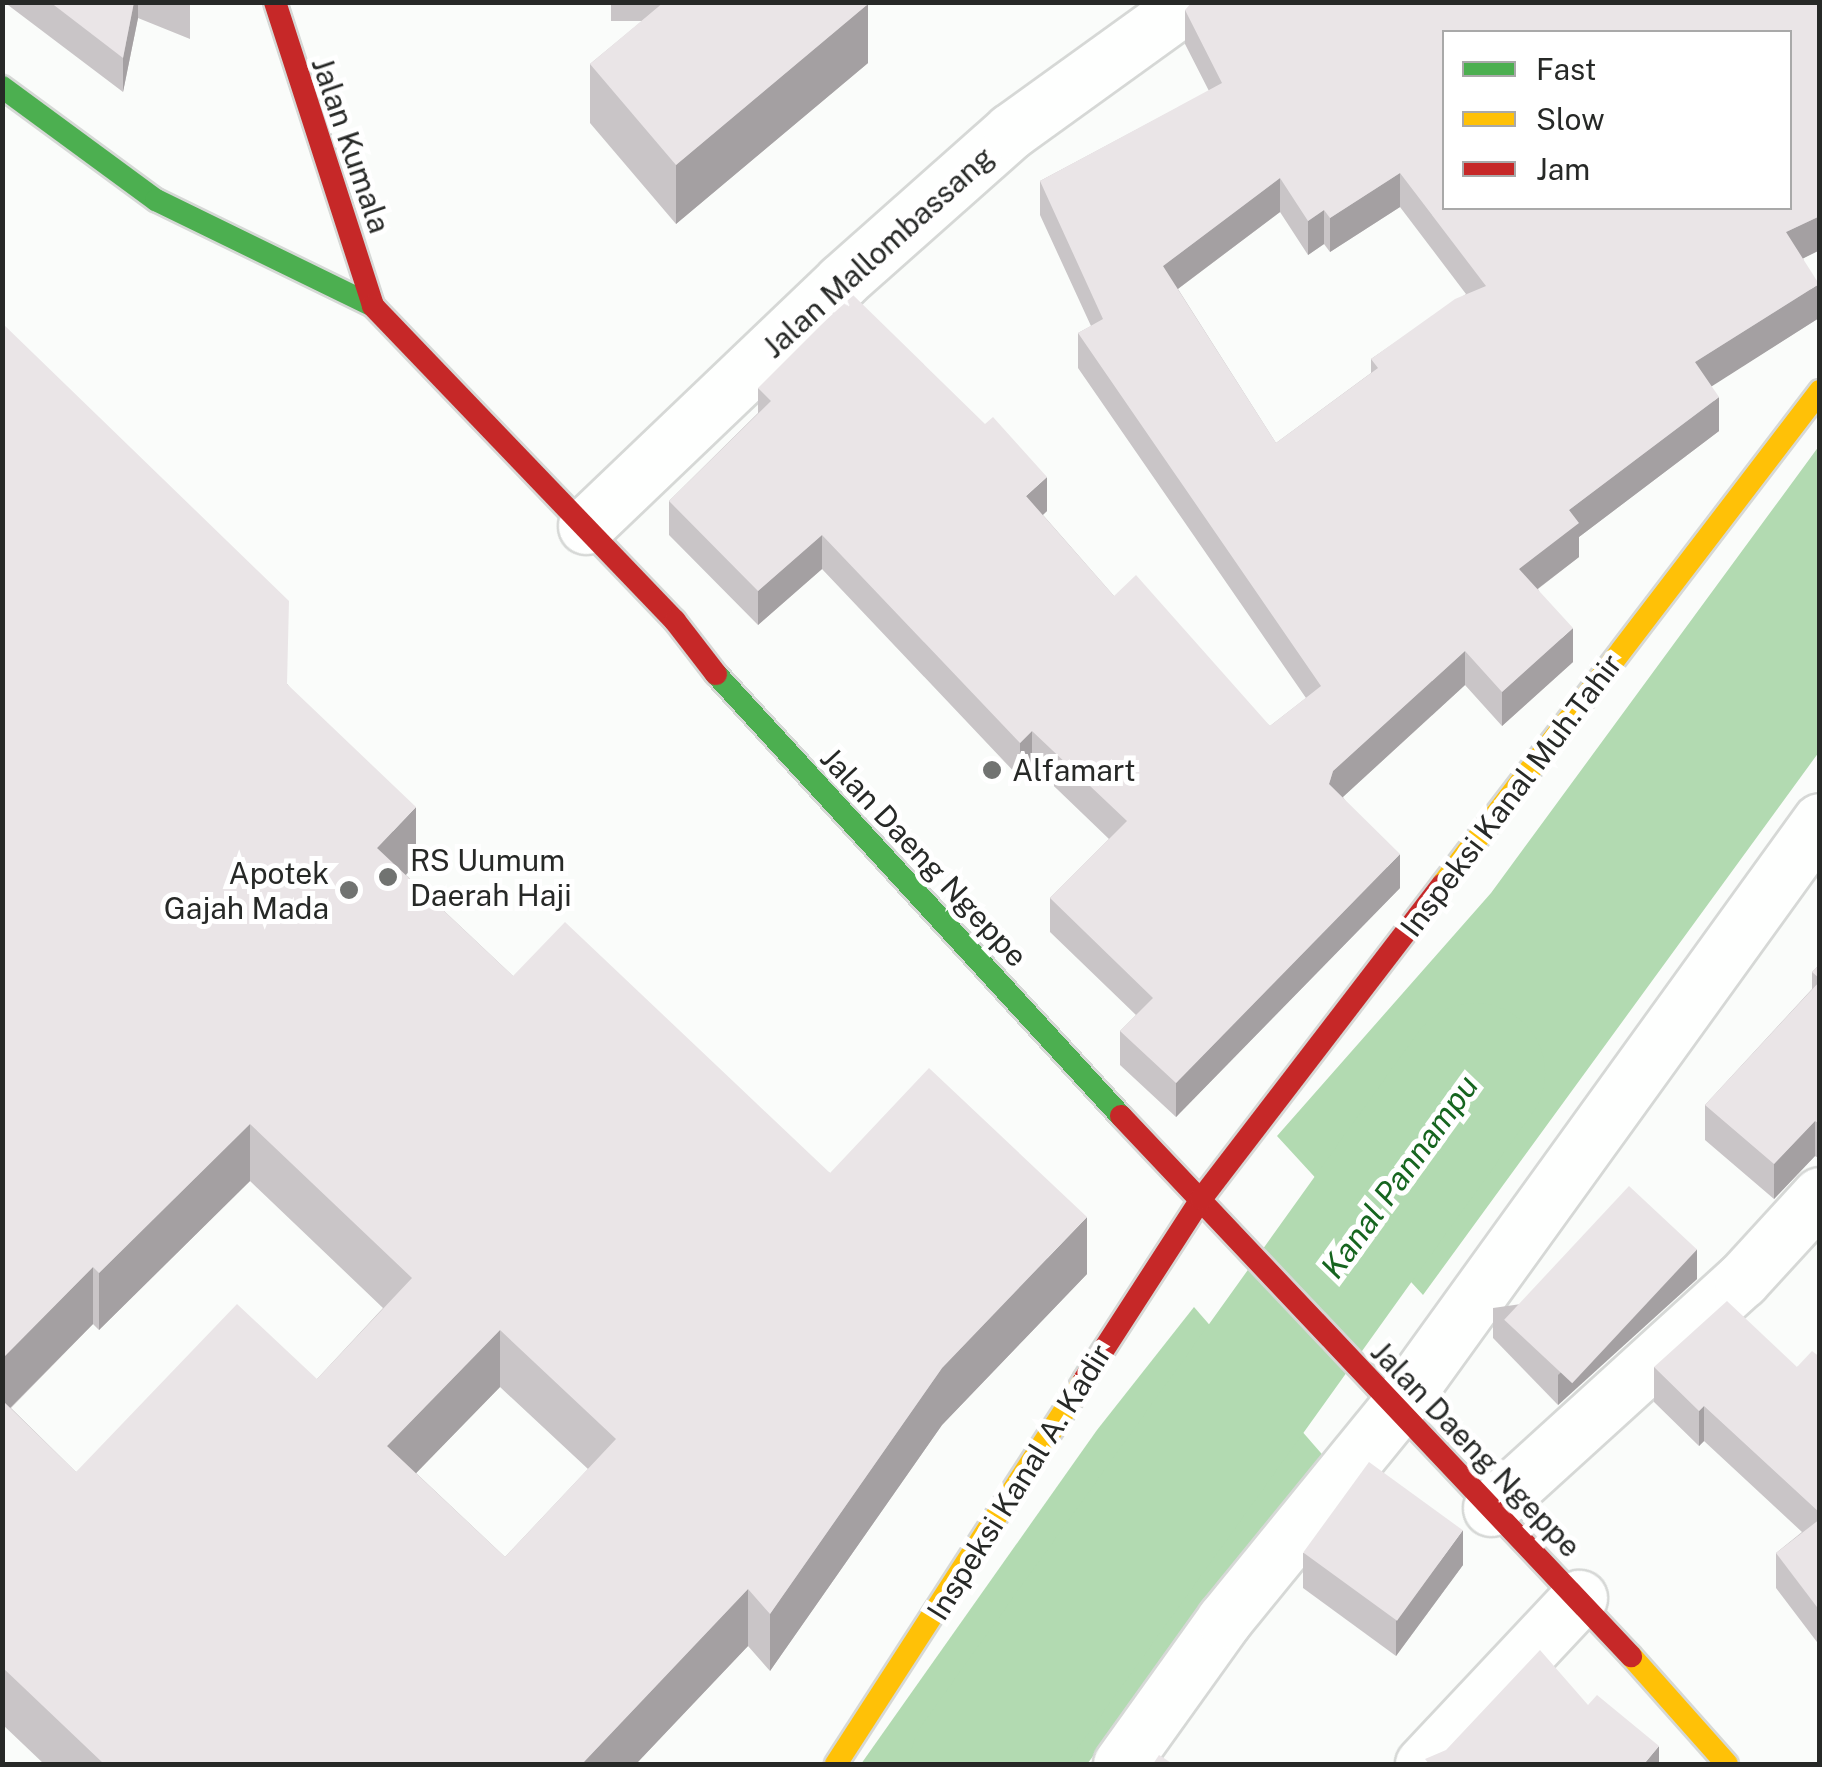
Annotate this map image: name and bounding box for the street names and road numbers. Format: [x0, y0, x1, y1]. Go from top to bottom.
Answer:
street label: Jalan Kumala [304, 52, 398, 238]
street label: Jalan Mallombassang [755, 139, 1001, 365]
street label: Inspeksi Kanal Muh.Tahir [1393, 646, 1629, 944]
street label: Jalan Daeng Ngeppe [813, 740, 1035, 974]
street label: Jalan Daeng Ngeppe [1364, 1334, 1588, 1564]
street label: Inspeksi Kanal A. Kadir [919, 1337, 1119, 1627]

